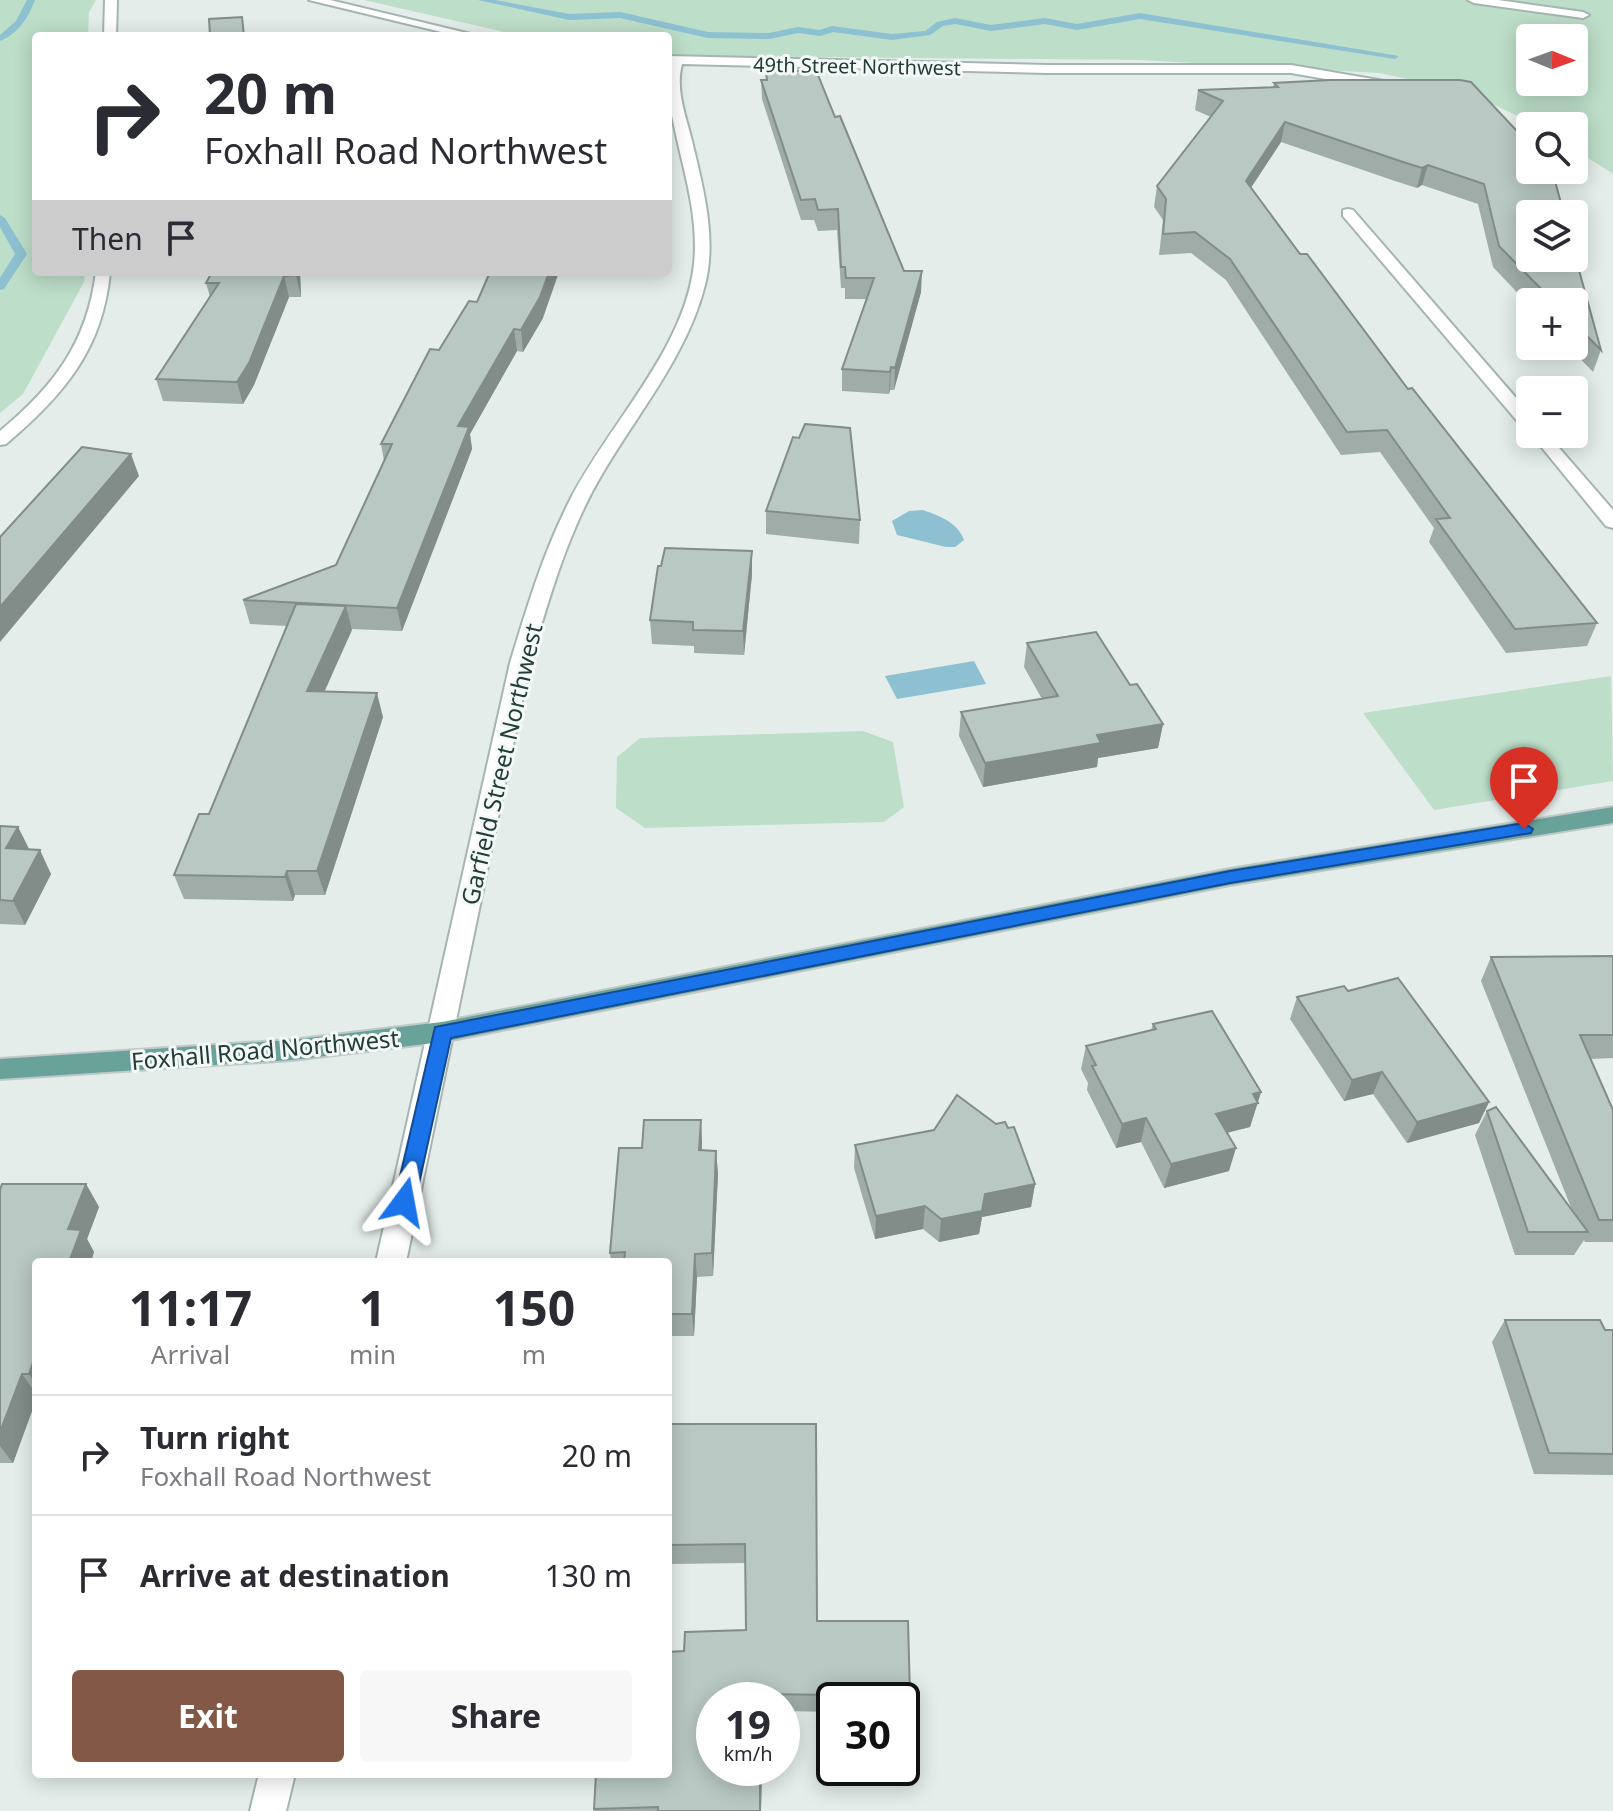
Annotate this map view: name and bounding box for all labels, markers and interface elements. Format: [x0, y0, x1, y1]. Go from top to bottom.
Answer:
north arrow [1516, 24, 1588, 96]
map controls [1516, 24, 1588, 448]
street label: 49th Street Northwest [753, 51, 961, 81]
text: 20 m [204, 54, 337, 130]
icon: right [72, 64, 176, 168]
button: search [1516, 112, 1588, 184]
text: Foxhall Road Northwest [204, 126, 607, 175]
button: layers [1516, 200, 1588, 272]
icon: arrive [159, 216, 203, 260]
text: Then [72, 218, 143, 259]
button: + [1516, 288, 1588, 360]
button: − [1516, 376, 1588, 448]
street label: Garfield Street Northwest [453, 620, 550, 908]
pin [1490, 747, 1558, 829]
icon: arrive [1502, 759, 1546, 803]
street label: Foxhall Road Northwest [130, 1021, 401, 1077]
position arrow [362, 1160, 446, 1244]
text: 11:17 [129, 1275, 252, 1340]
text: 1 [359, 1275, 386, 1340]
text: 150 [493, 1275, 575, 1340]
text: Arrival [151, 1336, 230, 1372]
text: min [349, 1336, 396, 1372]
text: m [522, 1336, 546, 1372]
text: Turn right [140, 1417, 290, 1458]
icon: right [72, 1433, 116, 1477]
text: 20 m [562, 1435, 632, 1476]
text: Foxhall Road Northwest [140, 1458, 431, 1494]
icon: arrive [72, 1553, 116, 1597]
text: Arrive at destination [140, 1555, 450, 1596]
text: 130 m [545, 1555, 632, 1596]
button: Exit [72, 1670, 344, 1762]
button: Share [360, 1670, 632, 1762]
speed limit sign: 30 [816, 1682, 920, 1786]
text: 19 [725, 1696, 771, 1751]
text: km/h [723, 1740, 773, 1767]

